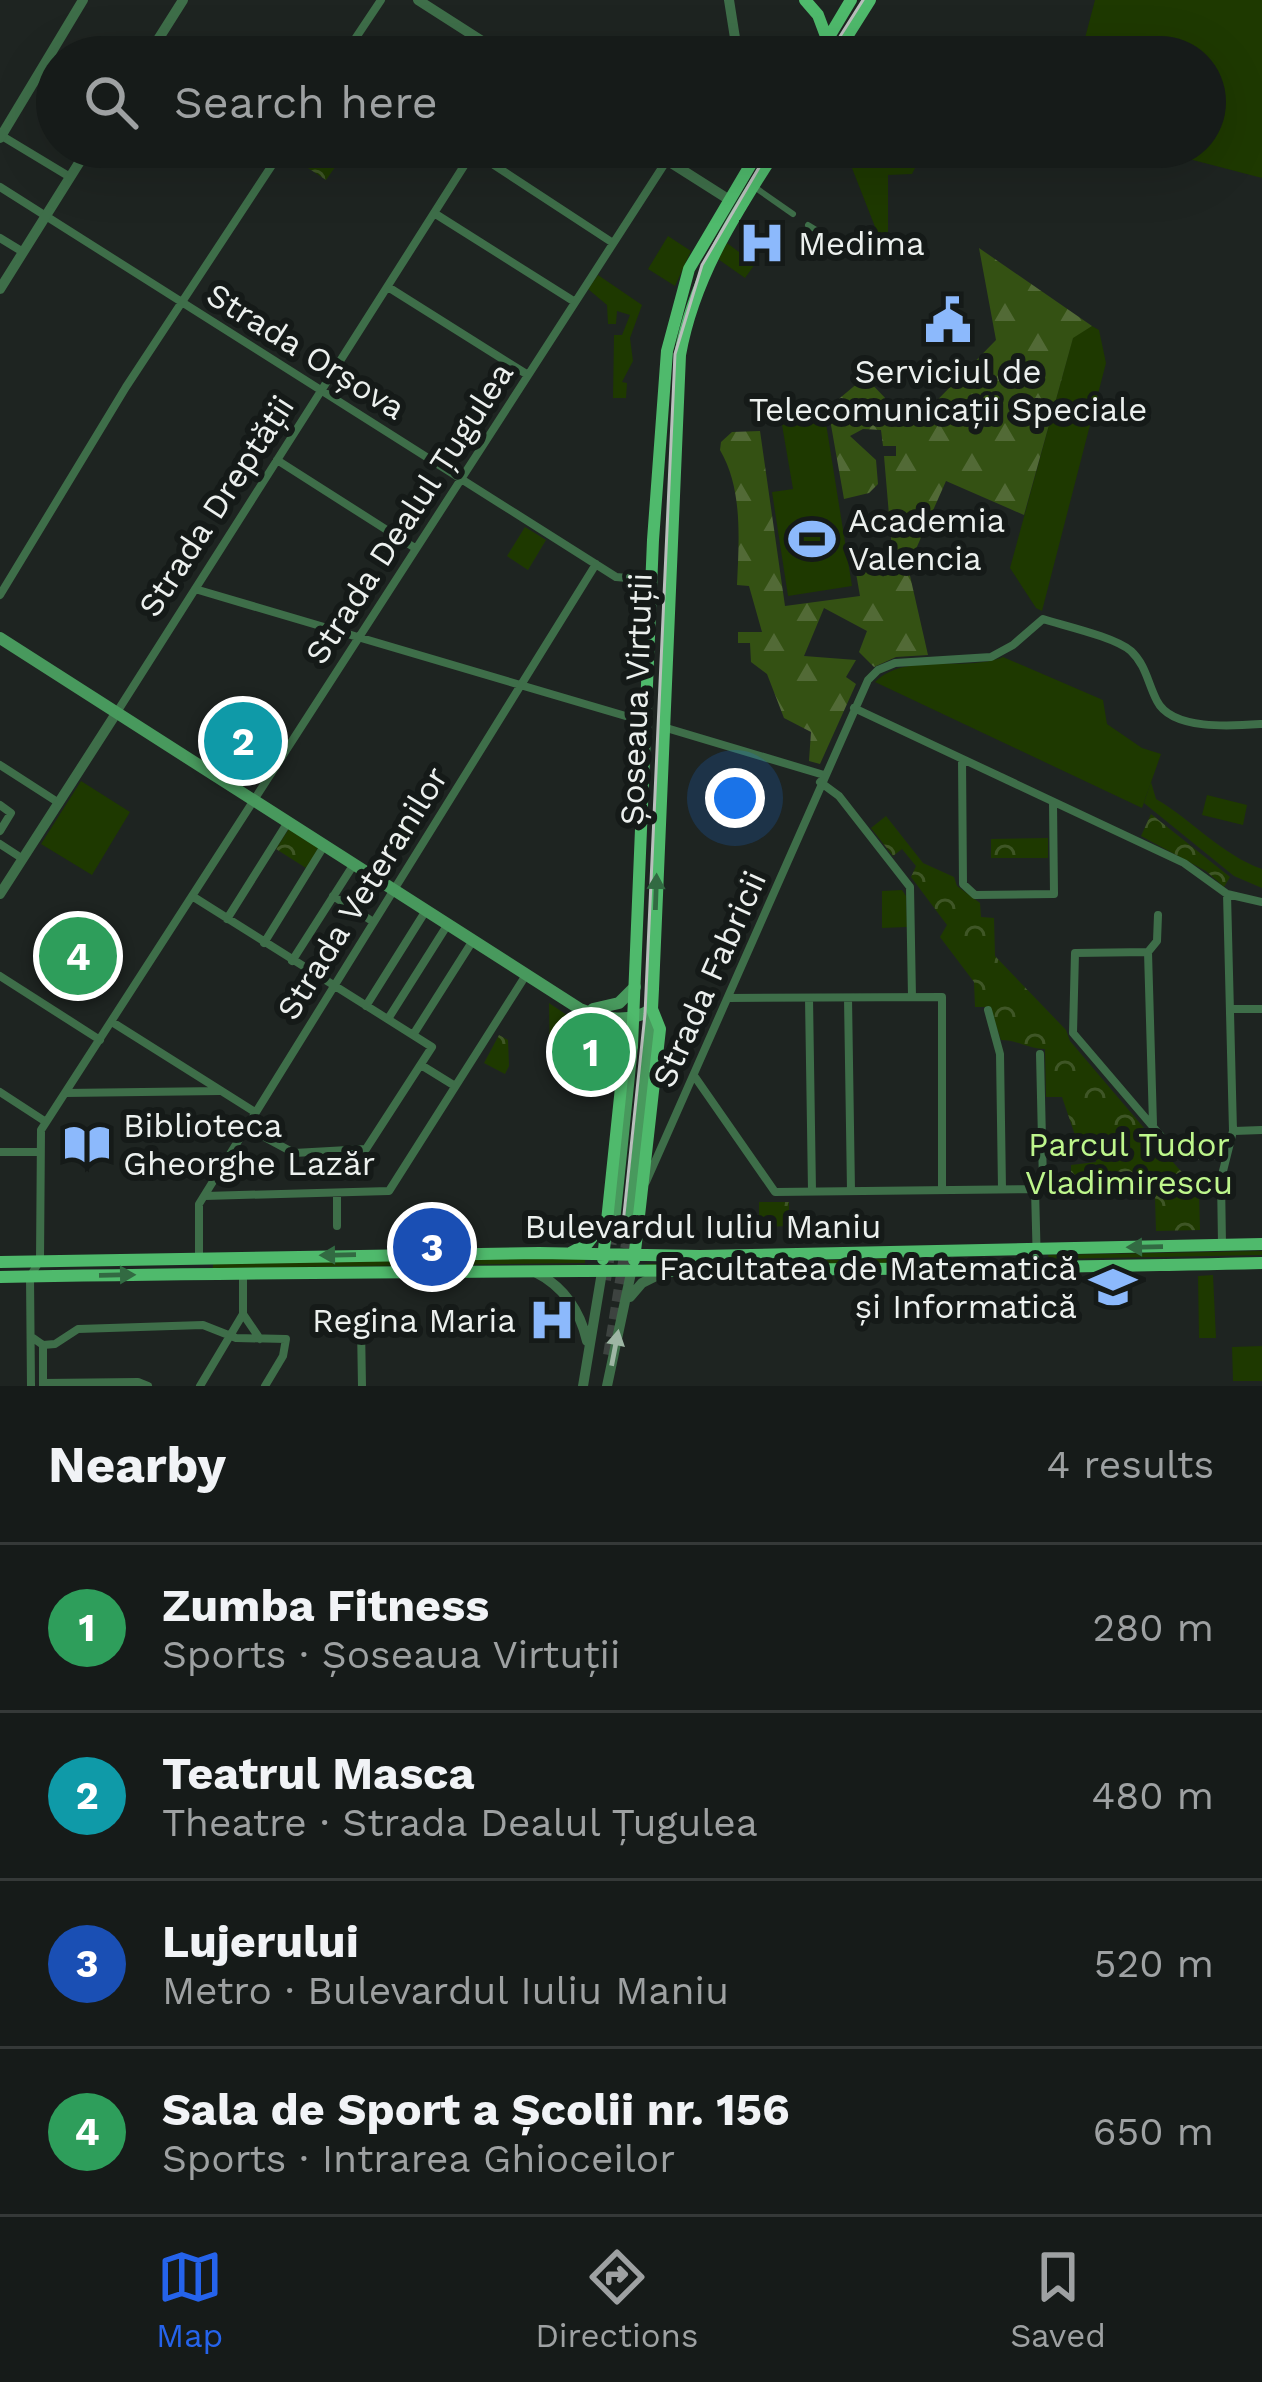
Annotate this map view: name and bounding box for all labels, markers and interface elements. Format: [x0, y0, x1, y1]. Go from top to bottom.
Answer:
search box [36, 36, 1226, 168]
icon: search [78, 69, 144, 135]
text: Search here [174, 76, 438, 129]
hospital icon: Medima [737, 218, 787, 268]
place label: Medima [798, 224, 925, 263]
street label: Strada Orșova [200, 274, 412, 428]
public building icon: Serviciul de Telecomunicații Speciale [923, 295, 973, 345]
place label: Serviciul de Telecomunicații Speciale [749, 352, 1147, 429]
street label: Strada Dealul Țugulea [297, 355, 521, 671]
street label: Strada Dreptății [130, 388, 302, 624]
place label: Academia Valencia [848, 501, 1005, 578]
sports icon: Academia Valencia [787, 514, 837, 564]
street label: Șoseaua Virtuții [612, 572, 660, 826]
pin: 2 [204, 696, 282, 786]
street label: Strada Veteranilor [268, 759, 456, 1027]
your location [705, 768, 765, 828]
street label: Strada Fabricii [644, 865, 774, 1093]
one-way arrow [647, 872, 666, 910]
pin: 4 [39, 911, 117, 1001]
pin: 1 [552, 1007, 630, 1097]
place label: Biblioteca Gheorghe Lazăr [123, 1106, 375, 1183]
library icon: Biblioteca Gheorghe Lazăr [62, 1119, 112, 1169]
park label: Parcul Tudor Vladimirescu [1025, 1125, 1233, 1202]
pin: 3 [393, 1202, 471, 1292]
street label: Bulevardul Iuliu Maniu [525, 1207, 881, 1246]
one-way arrow [1125, 1237, 1163, 1256]
one-way arrow [318, 1245, 356, 1265]
place label: Facultatea de Matematică și Informatică [659, 1249, 1077, 1326]
school or university icon: Facultatea de Matematică și Informatică [1088, 1262, 1138, 1312]
one-way arrow [99, 1265, 137, 1284]
hospital icon: Regina Maria [527, 1295, 577, 1345]
place label: Regina Maria [312, 1301, 516, 1340]
one-way arrow [606, 1329, 625, 1367]
text: Nearby [48, 1435, 226, 1494]
text: 4 results [1046, 1442, 1214, 1487]
text: Zumba Fitness [162, 1579, 489, 1632]
text: 1 [79, 1605, 95, 1650]
text: 280 m [1093, 1605, 1214, 1650]
text: Sports · Șoseaua Virtuții [162, 1632, 620, 1677]
text: Teatrul Masca [162, 1747, 475, 1800]
text: 2 [75, 1773, 99, 1818]
text: 480 m [1091, 1773, 1214, 1818]
text: Theatre · Strada Dealul Țugulea [162, 1800, 758, 1845]
text: Lujerului [162, 1915, 359, 1968]
text: 3 [75, 1941, 99, 1986]
text: 520 m [1094, 1941, 1214, 1986]
text: Metro · Bulevardul Iuliu Maniu [162, 1968, 729, 2013]
text: Sala de Sport a Școlii nr. 156 [162, 2083, 790, 2136]
text: 4 [74, 2109, 100, 2154]
text: 650 m [1093, 2109, 1214, 2154]
text: Sports · Intrarea Ghioceilor [162, 2136, 675, 2181]
tab: Map [156, 2244, 223, 2355]
tab: Directions [535, 2244, 698, 2355]
tab: Saved [1010, 2244, 1106, 2355]

